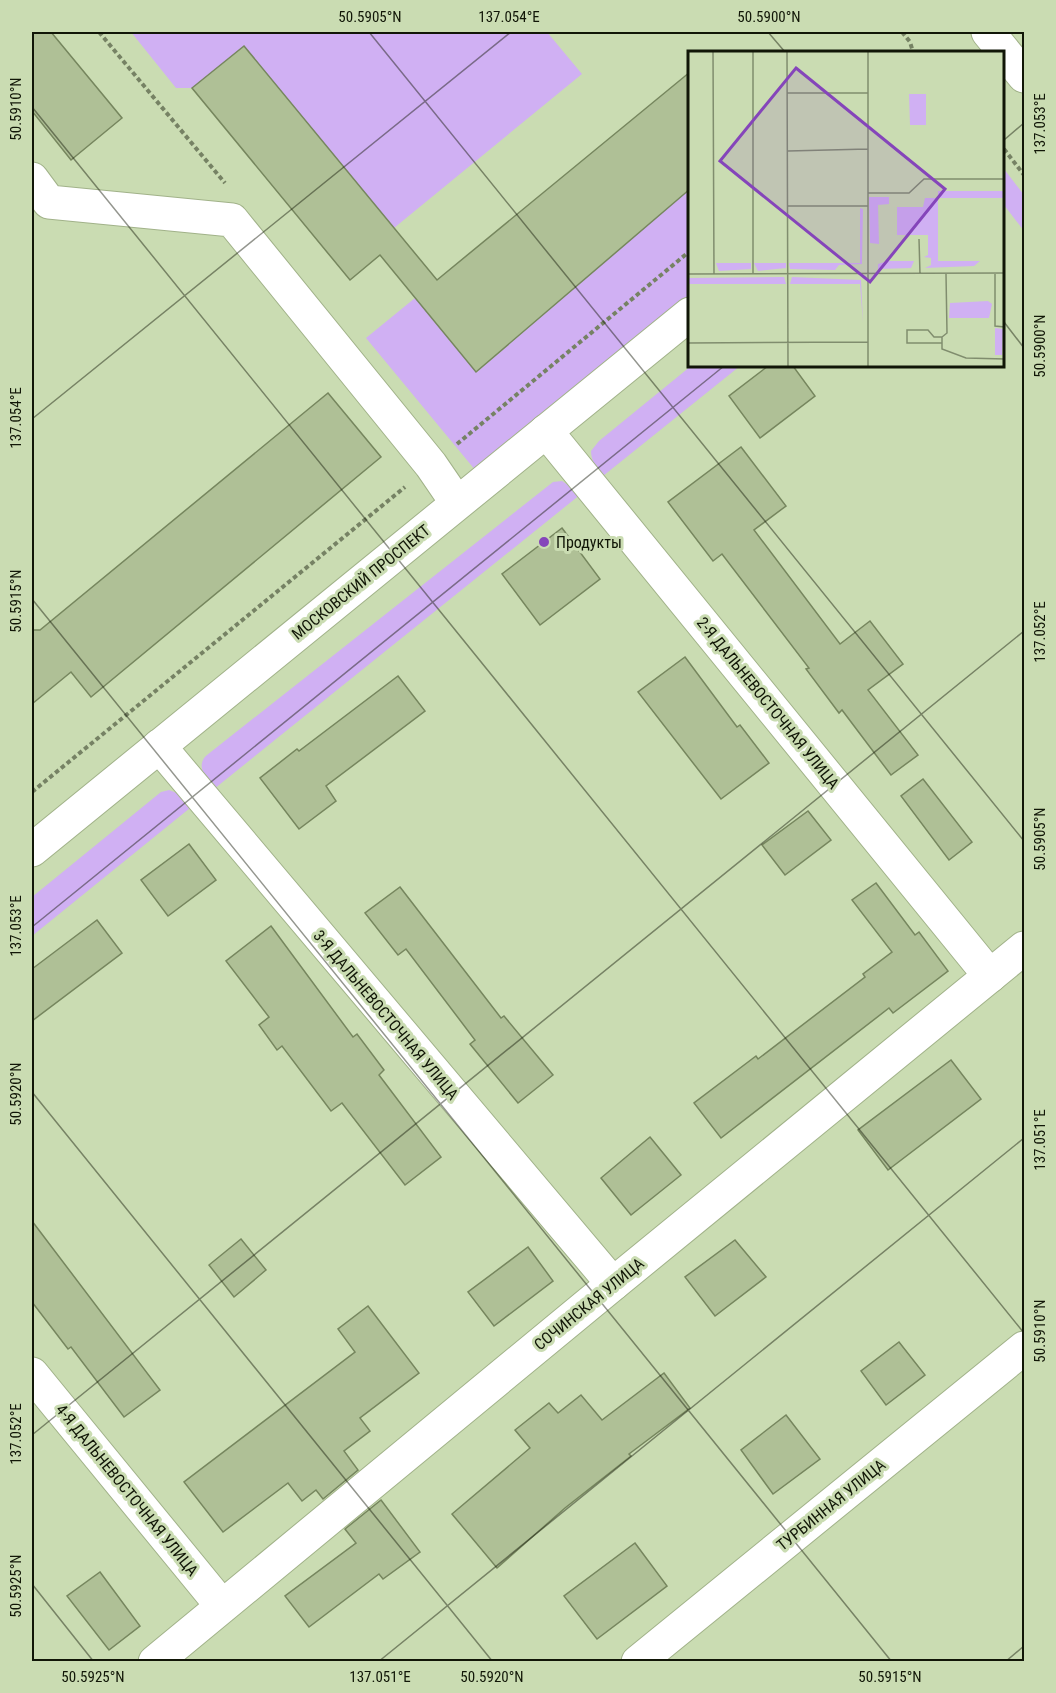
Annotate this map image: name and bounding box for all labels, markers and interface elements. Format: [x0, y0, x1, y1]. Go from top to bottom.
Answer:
text: 50.5905°N [338, 8, 402, 26]
text: 137.054°E [478, 8, 540, 26]
text: 50.5900°N [737, 8, 801, 26]
inset map [688, 51, 1005, 368]
text: 50.5910°N [7, 77, 25, 141]
text: 137.053°E [1031, 93, 1049, 155]
text: 50.5900°N [1031, 314, 1049, 378]
text: 137.054°E [7, 387, 25, 449]
street label: МОСКОВСКИЙ ПРОСПЕКТ [288, 520, 434, 644]
place label: Продукты [556, 533, 622, 552]
marker: Продукты [537, 535, 551, 549]
text: 50.5915°N [7, 569, 25, 633]
text: 137.052°E [1031, 601, 1049, 663]
street label: 2-Я ДАЛЬНЕВОСТОЧНАЯ УЛИЦА [693, 613, 843, 793]
text: 50.5905°N [1031, 807, 1049, 871]
text: 137.053°E [7, 895, 25, 957]
street label: 3-Я ДАЛЬНЕВОСТОЧНАЯ УЛИЦА [310, 926, 462, 1104]
text: 50.5920°N [7, 1062, 25, 1126]
text: 137.051°E [1031, 1109, 1049, 1171]
street label: СОЧИНСКАЯ УЛИЦА [530, 1254, 648, 1354]
text: 50.5910°N [1031, 1299, 1049, 1363]
street label: 4-Я ДАЛЬНЕВОСТОЧНАЯ УЛИЦА [52, 1400, 202, 1580]
text: 137.052°E [7, 1403, 25, 1465]
street label: ТУРБИННАЯ УЛИЦА [773, 1455, 889, 1555]
text: 50.5925°N [7, 1554, 25, 1618]
text: 50.5925°N [61, 1668, 125, 1686]
text: 137.051°E [349, 1668, 411, 1686]
text: 50.5920°N [460, 1668, 524, 1686]
text: 50.5915°N [858, 1668, 922, 1686]

